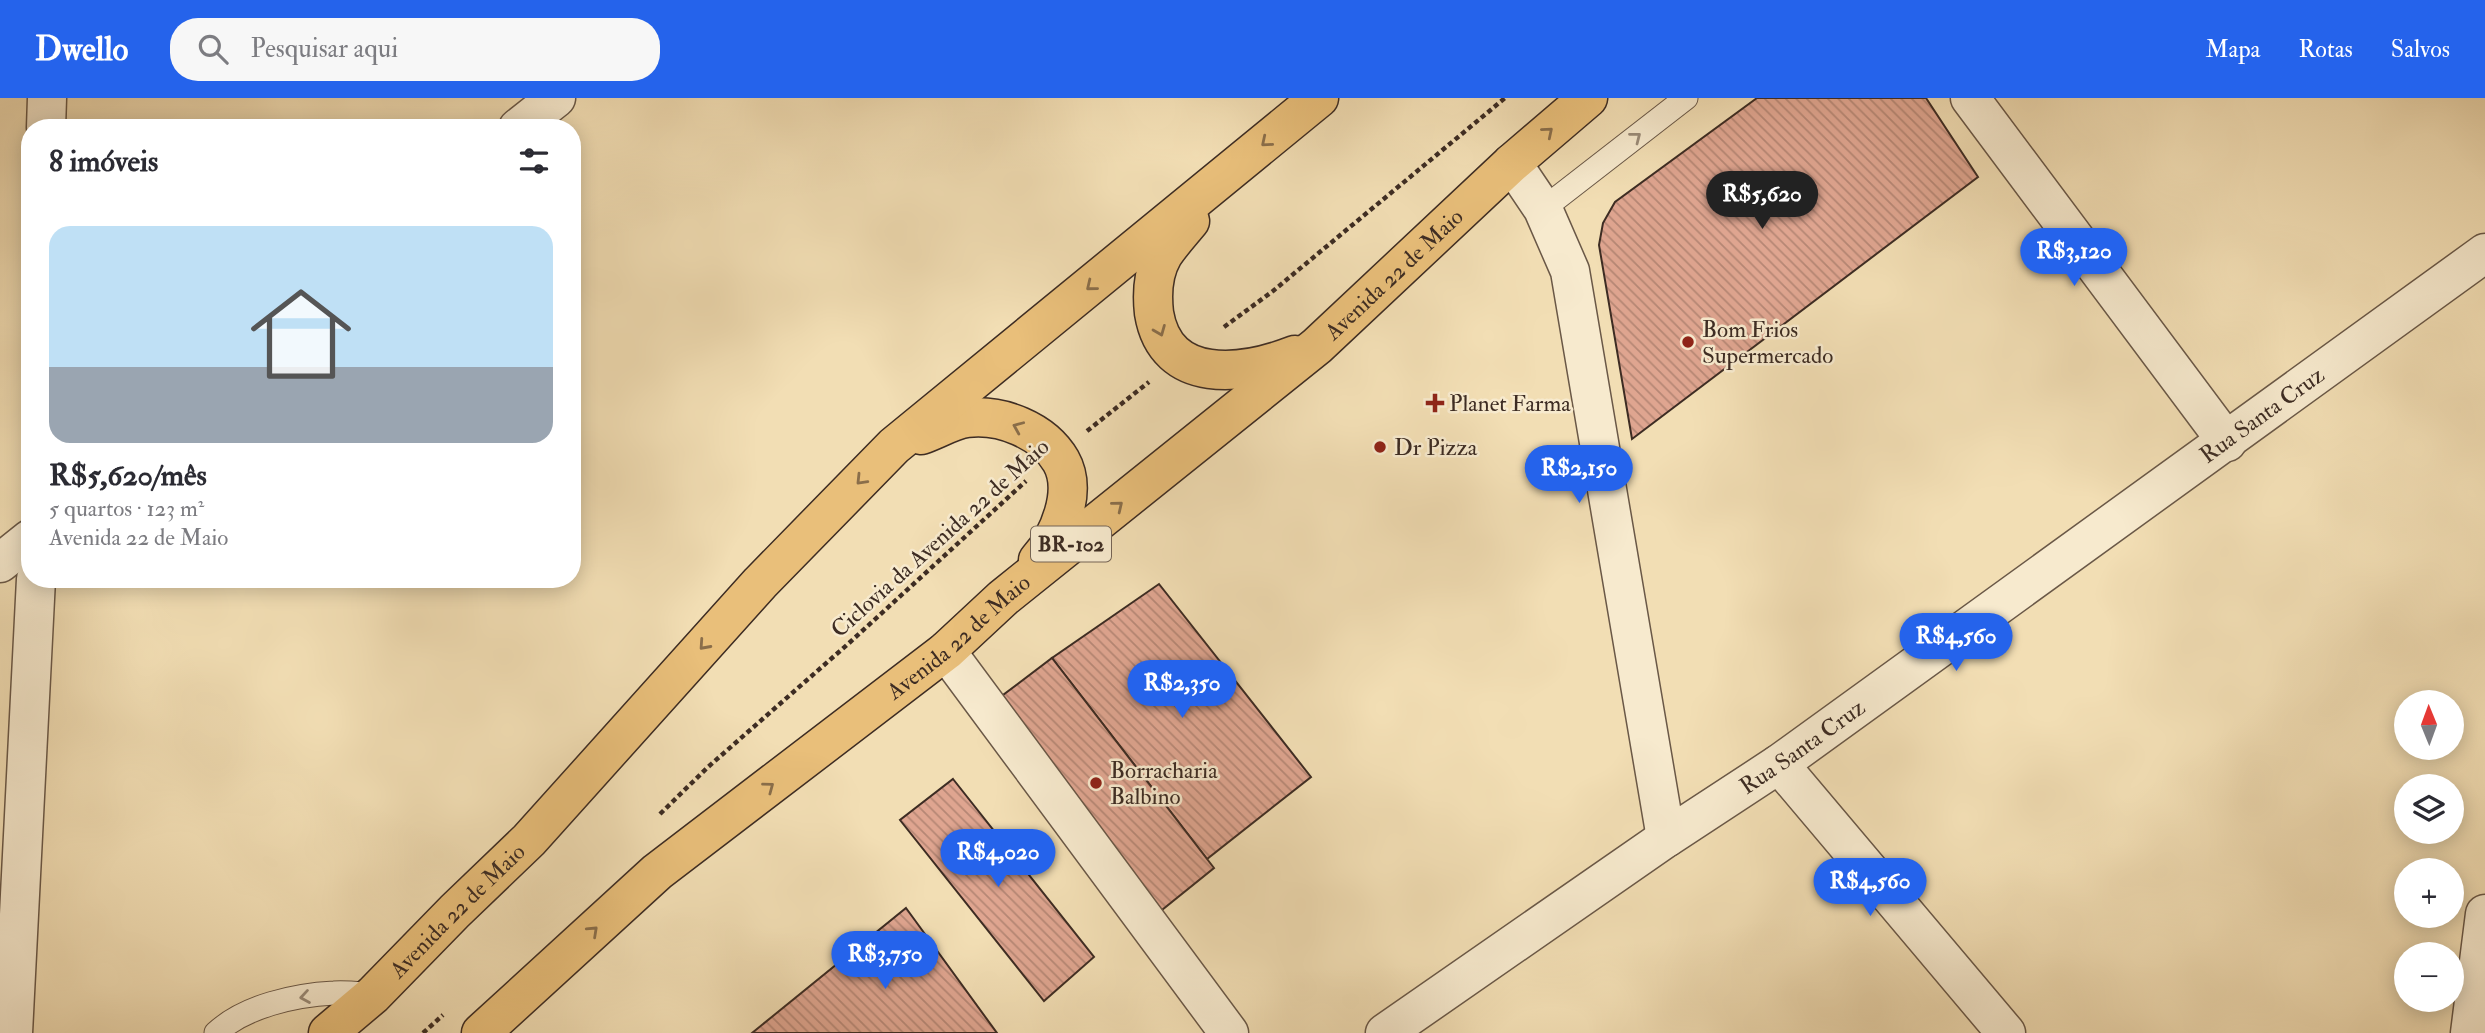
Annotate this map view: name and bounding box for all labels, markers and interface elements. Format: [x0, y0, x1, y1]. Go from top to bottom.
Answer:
search box [170, 18, 660, 81]
text: Dwello [35, 29, 128, 70]
icon: search [194, 30, 232, 68]
text: Pesquisar aqui [250, 33, 398, 65]
text: Mapa [2205, 34, 2260, 65]
text: Rotas [2298, 34, 2353, 65]
text: Salvos [2391, 34, 2450, 65]
one-way arrow [1539, 128, 1552, 140]
one-way arrow [1262, 133, 1274, 146]
one-way arrow [1628, 133, 1641, 146]
icon: filters [515, 142, 553, 180]
text: 8 imóveis [49, 143, 158, 180]
pin: R$5,620 [1697, 172, 1827, 231]
text: R$5,620 [1722, 179, 1802, 208]
street label: Avenida 22 de Maio [1318, 202, 1469, 347]
pin: R$3,120 [2009, 228, 2139, 288]
text: R$3,120 [2036, 236, 2112, 265]
icon: home [238, 271, 364, 397]
one-way arrow [1086, 278, 1099, 290]
place label: Bom Frios Supermercado [1702, 315, 1833, 371]
one-way arrow [1152, 325, 1166, 337]
marker: Bom Frios Supermercado [1680, 334, 1696, 350]
street label: Rua Santa Cruz [2194, 360, 2330, 469]
place label: Planet Farma [1449, 389, 1571, 418]
marker: Planet Farma [1427, 395, 1443, 411]
one-way arrow [1013, 421, 1025, 435]
street label: Ciclovia da Avenida 22 de Maio [825, 433, 1055, 643]
place label: Dr Pizza [1394, 433, 1478, 462]
marker: Dr Pizza [1372, 439, 1388, 455]
pin: R$2,150 [1514, 446, 1644, 505]
text: R$2,150 [1541, 453, 1617, 482]
text: R$5,620/mês [49, 457, 207, 494]
one-way arrow [857, 472, 869, 484]
text: 5 quartos · 123 m² [49, 494, 204, 523]
one-way arrow [1110, 502, 1122, 515]
text: Avenida 22 de Maio [49, 523, 228, 552]
road number: BR-102 [1031, 526, 1111, 562]
street label: Avenida 22 de Maio [880, 569, 1036, 705]
pin: R$4,560 [1891, 614, 2021, 673]
text: R$4,560 [1916, 621, 1996, 650]
one-way arrow [700, 637, 712, 650]
pin: R$2,350 [1117, 660, 1247, 720]
text: R$2,350 [1143, 668, 1221, 697]
north arrow [2394, 690, 2464, 760]
map controls [2394, 690, 2464, 1012]
street label: Rua Santa Cruz [1734, 692, 1870, 800]
place label: Borracharia Balbino [1110, 756, 1218, 811]
button: layers [2394, 774, 2464, 844]
marker: Borracharia Balbino [1088, 775, 1104, 791]
one-way arrow [761, 782, 773, 795]
pin: R$4,020 [933, 830, 1063, 889]
street label: Avenida 22 de Maio [382, 837, 531, 985]
text: R$4,020 [956, 837, 1040, 866]
pin: R$4,560 [1805, 858, 1935, 918]
button: + [2394, 858, 2464, 928]
text: R$4,560 [1830, 866, 1910, 895]
one-way arrow [585, 927, 598, 939]
pin: R$3,750 [820, 932, 950, 991]
text: R$3,750 [847, 939, 923, 968]
button: − [2394, 942, 2464, 1012]
one-way arrow [299, 989, 311, 1004]

